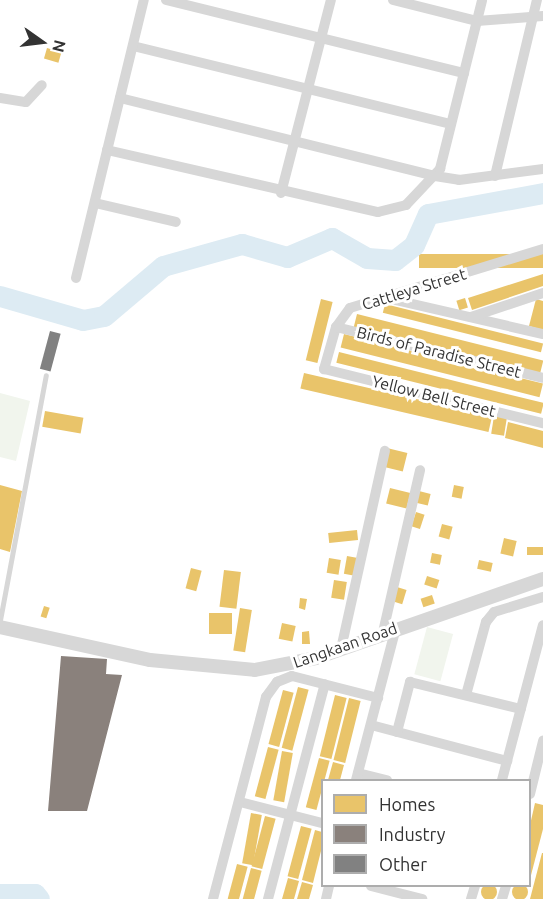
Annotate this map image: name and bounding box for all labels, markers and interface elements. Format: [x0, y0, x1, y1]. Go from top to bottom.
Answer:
north arrow [12, 12, 72, 72]
text: N [49, 38, 70, 54]
street label: Cattleya Street [360, 264, 468, 314]
street label: Birds of Paradise Street [355, 322, 523, 382]
street label: Yellow Bell Street [370, 371, 498, 421]
street label: Langkaan Road [290, 618, 400, 672]
legend [321, 779, 531, 887]
text: Homes [379, 794, 435, 814]
text: Industry [379, 824, 445, 844]
text: Other [379, 854, 427, 874]

